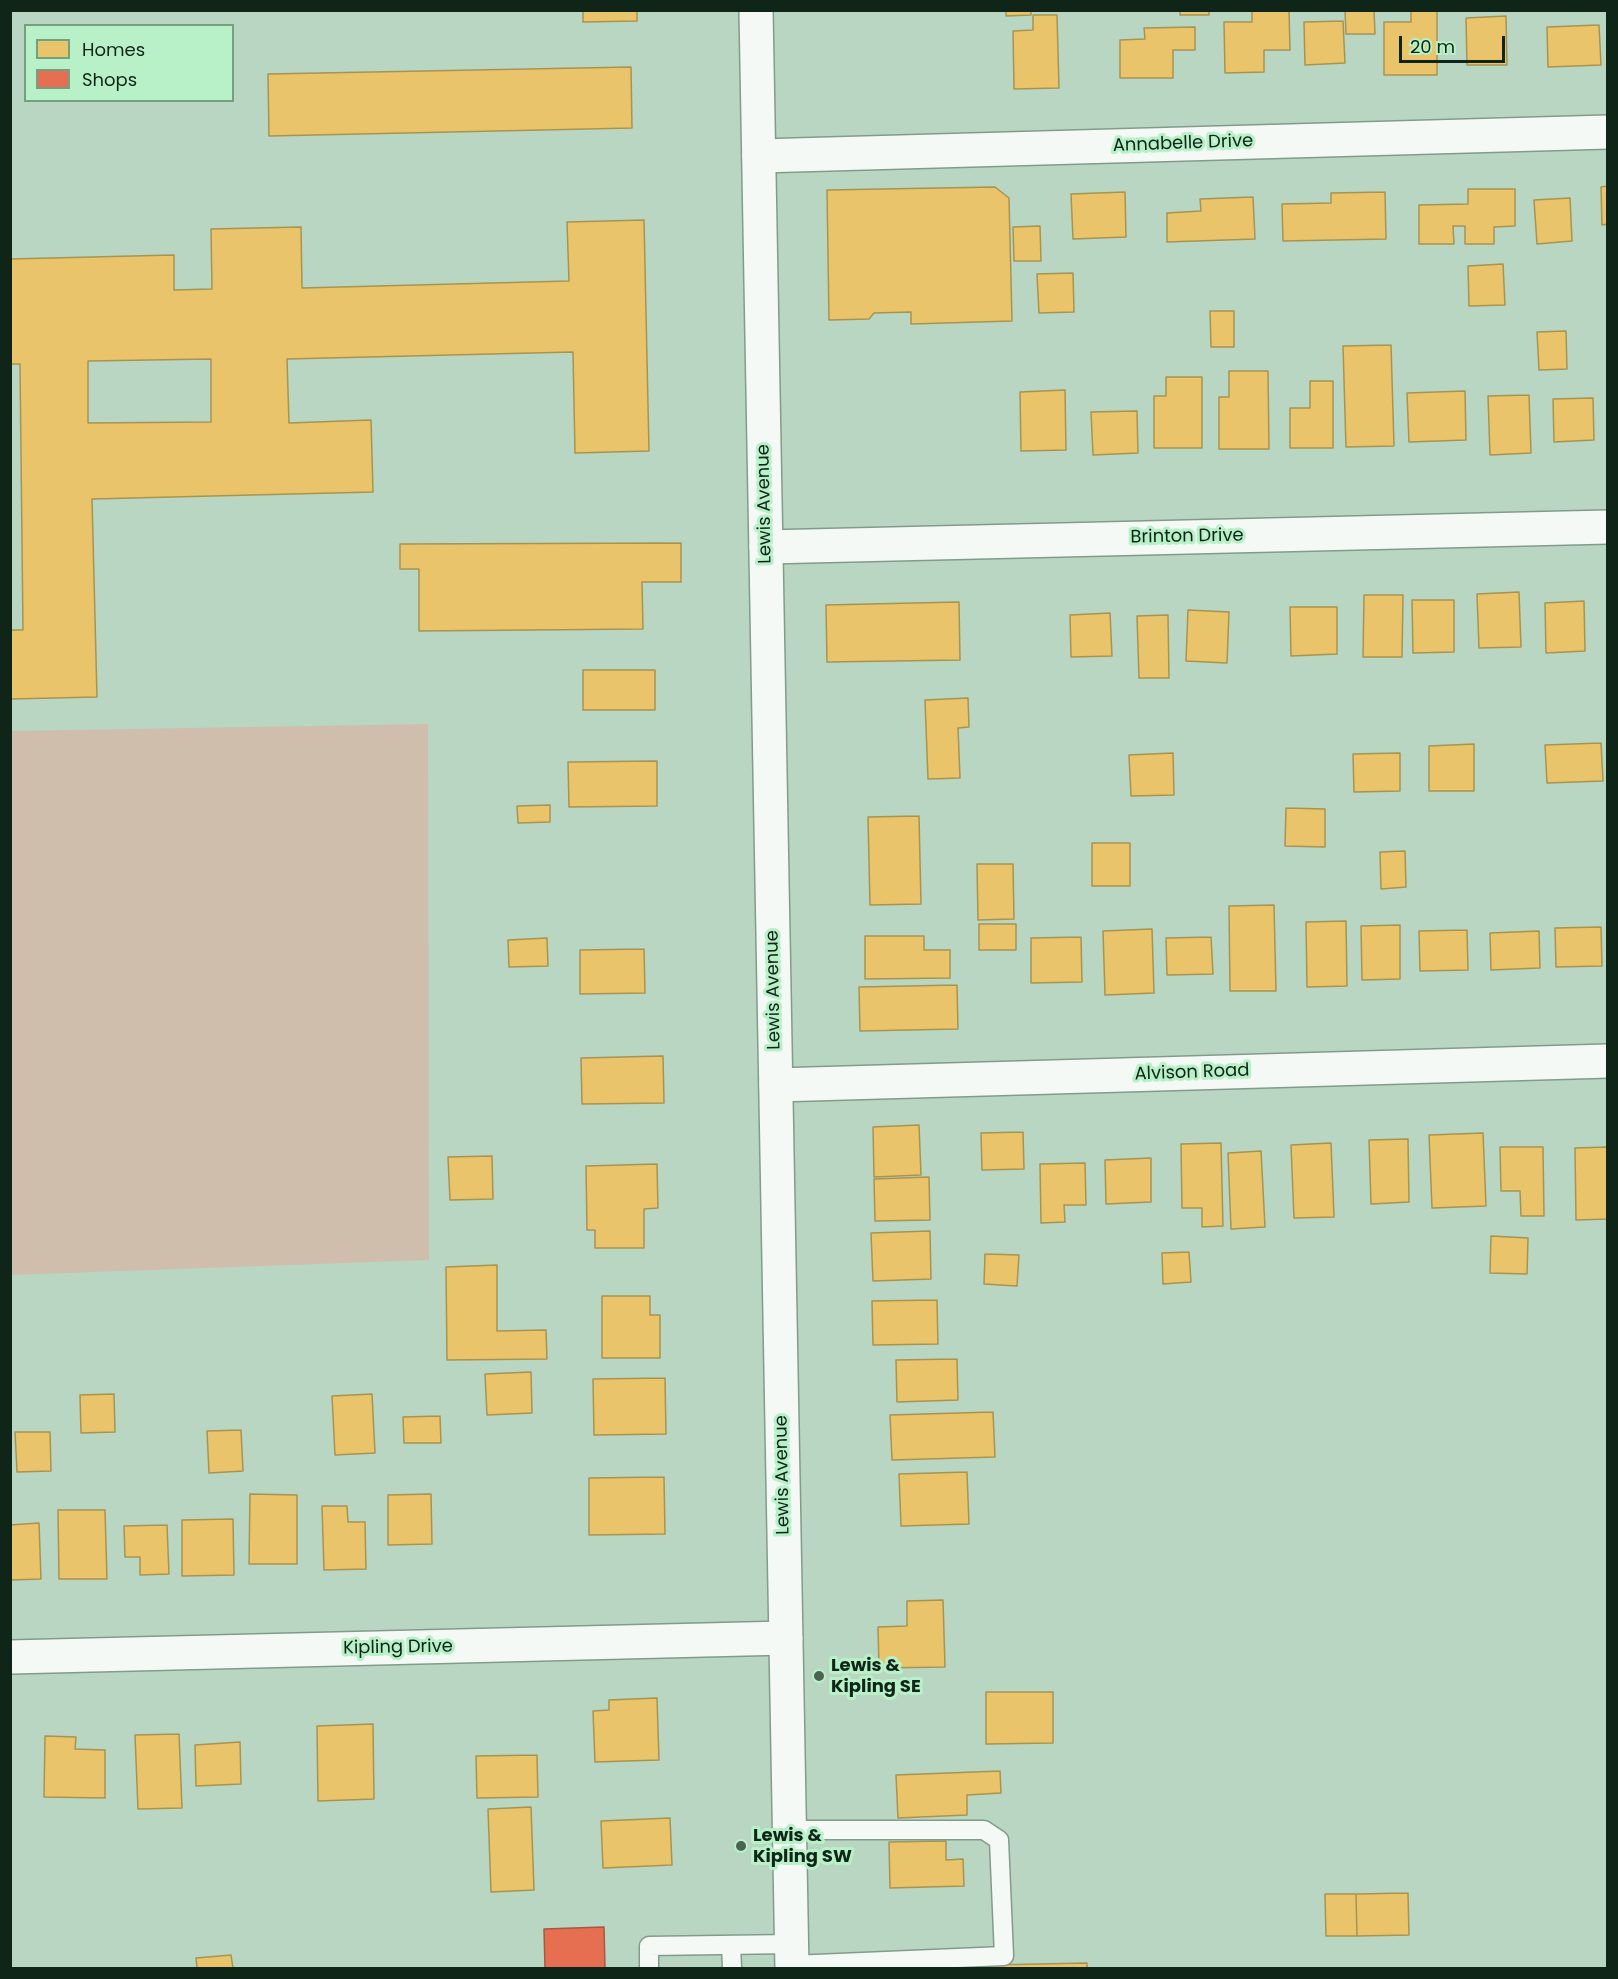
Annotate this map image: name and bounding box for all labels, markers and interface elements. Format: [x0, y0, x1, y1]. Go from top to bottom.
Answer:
legend [24, 24, 234, 102]
scale bar [1402, 24, 1508, 62]
text: 20 m [1410, 34, 1455, 59]
text: Homes [82, 37, 145, 62]
text: Shops [82, 67, 137, 92]
street label: Annabelle Drive [1112, 131, 1254, 157]
street label: Lewis Avenue [753, 444, 777, 564]
street label: Brinton Drive [1130, 525, 1244, 549]
street label: Lewis Avenue [762, 930, 786, 1050]
street label: Alvison Road [1134, 1060, 1250, 1086]
street label: Lewis Avenue [771, 1415, 795, 1535]
street label: Kipling Drive [343, 1636, 453, 1660]
place label: Lewis & Kipling SE [831, 1655, 921, 1698]
marker: Lewis & Kipling SE [812, 1669, 826, 1683]
place label: Lewis & Kipling SW [753, 1825, 852, 1868]
marker: Lewis & Kipling SW [734, 1839, 748, 1853]

